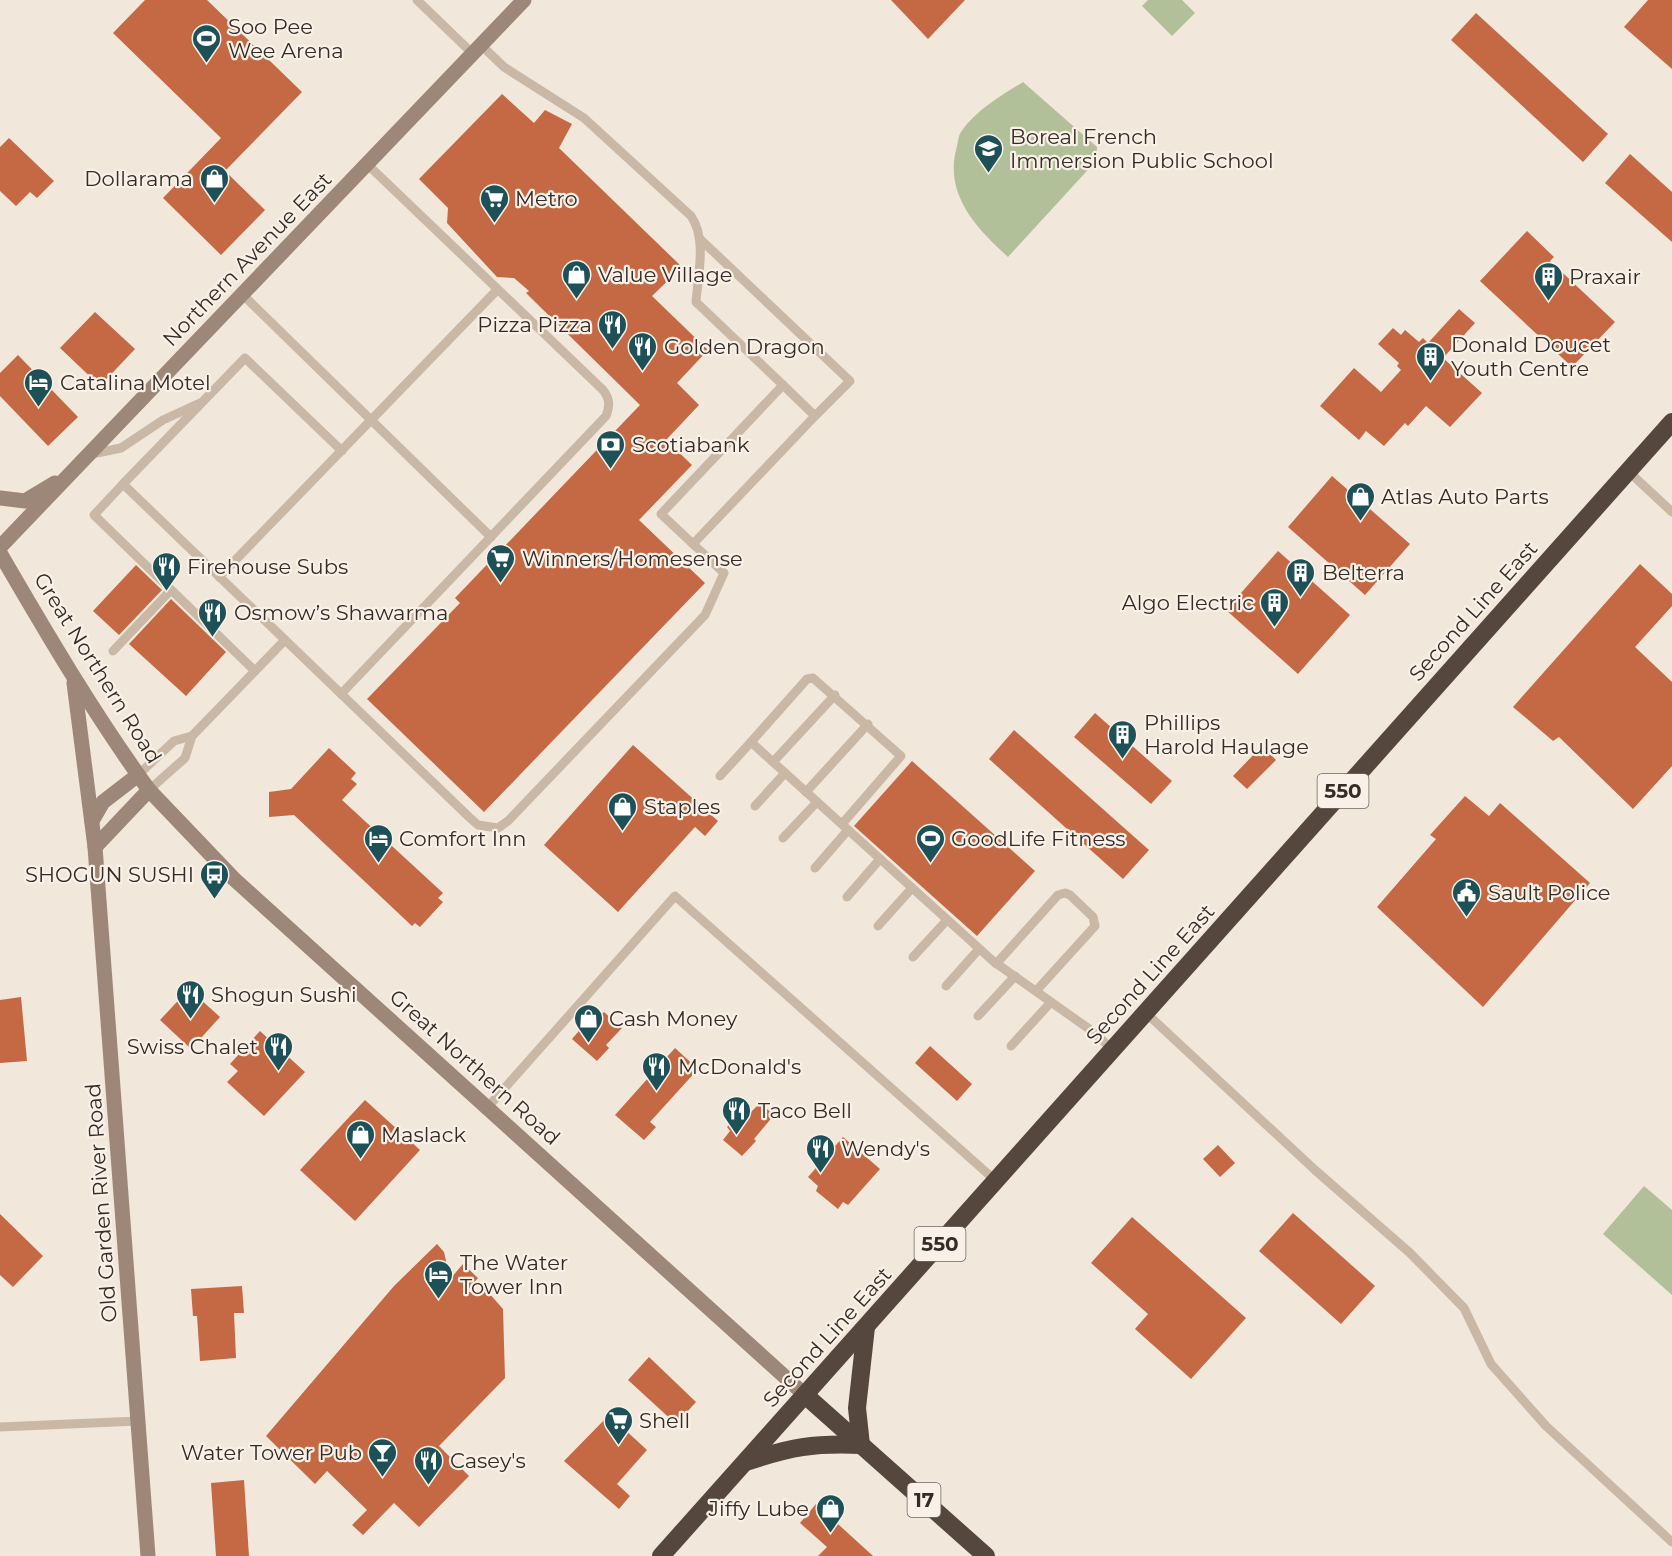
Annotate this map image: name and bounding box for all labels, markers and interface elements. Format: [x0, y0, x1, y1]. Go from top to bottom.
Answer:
place label: Soo Pee Wee Arena [228, 14, 344, 63]
sports icon: Soo Pee Wee Arena [191, 22, 223, 64]
place label: Boreal French Immersion Public School [1010, 124, 1274, 173]
school or university icon: Boreal French Immersion Public School [973, 132, 1005, 174]
shop icon: Dollarama [198, 162, 230, 204]
place label: Dollarama [84, 166, 193, 191]
street label: Northern Avenue East [157, 167, 337, 351]
supermarket icon: Metro [478, 182, 510, 224]
place label: Metro [515, 186, 578, 211]
shop icon: Value Village [561, 258, 593, 300]
building icon: Praxair [1532, 260, 1564, 302]
place label: Value Village [598, 262, 733, 287]
place label: Praxair [1569, 264, 1641, 289]
restaurant icon: Pizza Pizza [597, 308, 629, 350]
place label: Pizza Pizza [477, 312, 592, 337]
restaurant icon: Golden Dragon [627, 330, 659, 372]
place label: Donald Doucet Youth Centre [1451, 332, 1611, 381]
place label: Golden Dragon [664, 334, 825, 359]
building icon: Donald Doucet Youth Centre [1414, 340, 1446, 382]
hotel icon: Catalina Motel [23, 366, 55, 408]
place label: Catalina Motel [60, 370, 211, 395]
bank icon: Scotiabank [595, 428, 627, 470]
place label: Scotiabank [632, 432, 750, 457]
shop icon: Atlas Auto Parts [1344, 480, 1376, 522]
place label: Atlas Auto Parts [1381, 484, 1549, 509]
street label: Second Line East [1404, 536, 1542, 686]
supermarket icon: Winners/Homesense [485, 542, 517, 584]
place label: Winners/Homesense [522, 546, 743, 571]
restaurant icon: Firehouse Subs [150, 550, 182, 592]
place label: Firehouse Subs [187, 554, 348, 579]
building icon: Belterra [1285, 556, 1317, 598]
place label: Belterra [1322, 560, 1405, 585]
street label: Great Northern Road [29, 568, 167, 768]
building icon: Algo Electric [1259, 586, 1291, 628]
place label: Algo Electric [1122, 590, 1254, 615]
restaurant icon: Osmow’s Shawarma [197, 596, 229, 638]
place label: Osmow’s Shawarma [234, 600, 448, 625]
place label: Phillips Harold Haulage [1144, 710, 1309, 759]
building icon: Phillips Harold Haulage [1107, 718, 1139, 760]
road number: 550 [1318, 774, 1368, 808]
shop icon: Staples [607, 790, 639, 832]
place label: Staples [644, 794, 720, 819]
hotel icon: Comfort Inn [362, 822, 394, 864]
sports icon: GoodLife Fitness [914, 822, 946, 864]
place label: Comfort Inn [399, 826, 526, 851]
place label: GoodLife Fitness [951, 826, 1126, 851]
bus stop icon: SHOGUN SUSHI [199, 858, 231, 900]
place label: SHOGUN SUSHI [25, 862, 194, 887]
public building icon: Sault Police [1451, 876, 1483, 918]
place label: Sault Police [1488, 880, 1611, 905]
street label: Second Line East [1081, 899, 1219, 1049]
restaurant icon: Shogun Sushi [174, 978, 206, 1020]
place label: Shogun Sushi [211, 982, 357, 1007]
street label: Great Northern Road [385, 984, 565, 1150]
shop icon: Cash Money [572, 1002, 604, 1044]
place label: Cash Money [609, 1006, 738, 1031]
restaurant icon: Swiss Chalet [263, 1030, 295, 1072]
place label: Swiss Chalet [127, 1034, 258, 1059]
restaurant icon: McDonald's [641, 1050, 673, 1092]
place label: McDonald's [678, 1054, 801, 1079]
street label: Old Garden River Road [80, 1083, 122, 1323]
restaurant icon: Taco Bell [721, 1094, 753, 1136]
place label: Taco Bell [758, 1098, 852, 1123]
shop icon: Maslack [344, 1118, 376, 1160]
place label: Maslack [381, 1122, 466, 1147]
restaurant icon: Wendy's [804, 1132, 836, 1174]
place label: Wendy's [841, 1136, 930, 1161]
road number: 550 [914, 1227, 966, 1261]
place label: The Water Tower Inn [460, 1250, 568, 1299]
hotel icon: The Water Tower Inn [423, 1258, 455, 1300]
street label: Second Line East [758, 1262, 896, 1412]
supermarket icon: Shell [602, 1404, 634, 1446]
place label: Shell [639, 1408, 690, 1433]
bar icon: Water Tower Pub [367, 1436, 399, 1478]
place label: Water Tower Pub [181, 1440, 362, 1465]
restaurant icon: Casey's [413, 1444, 445, 1486]
place label: Casey's [450, 1448, 526, 1473]
road number: 17 [908, 1483, 940, 1517]
shop icon: Jiffy Lube [814, 1492, 846, 1534]
place label: Jiffy Lube [708, 1496, 809, 1521]

